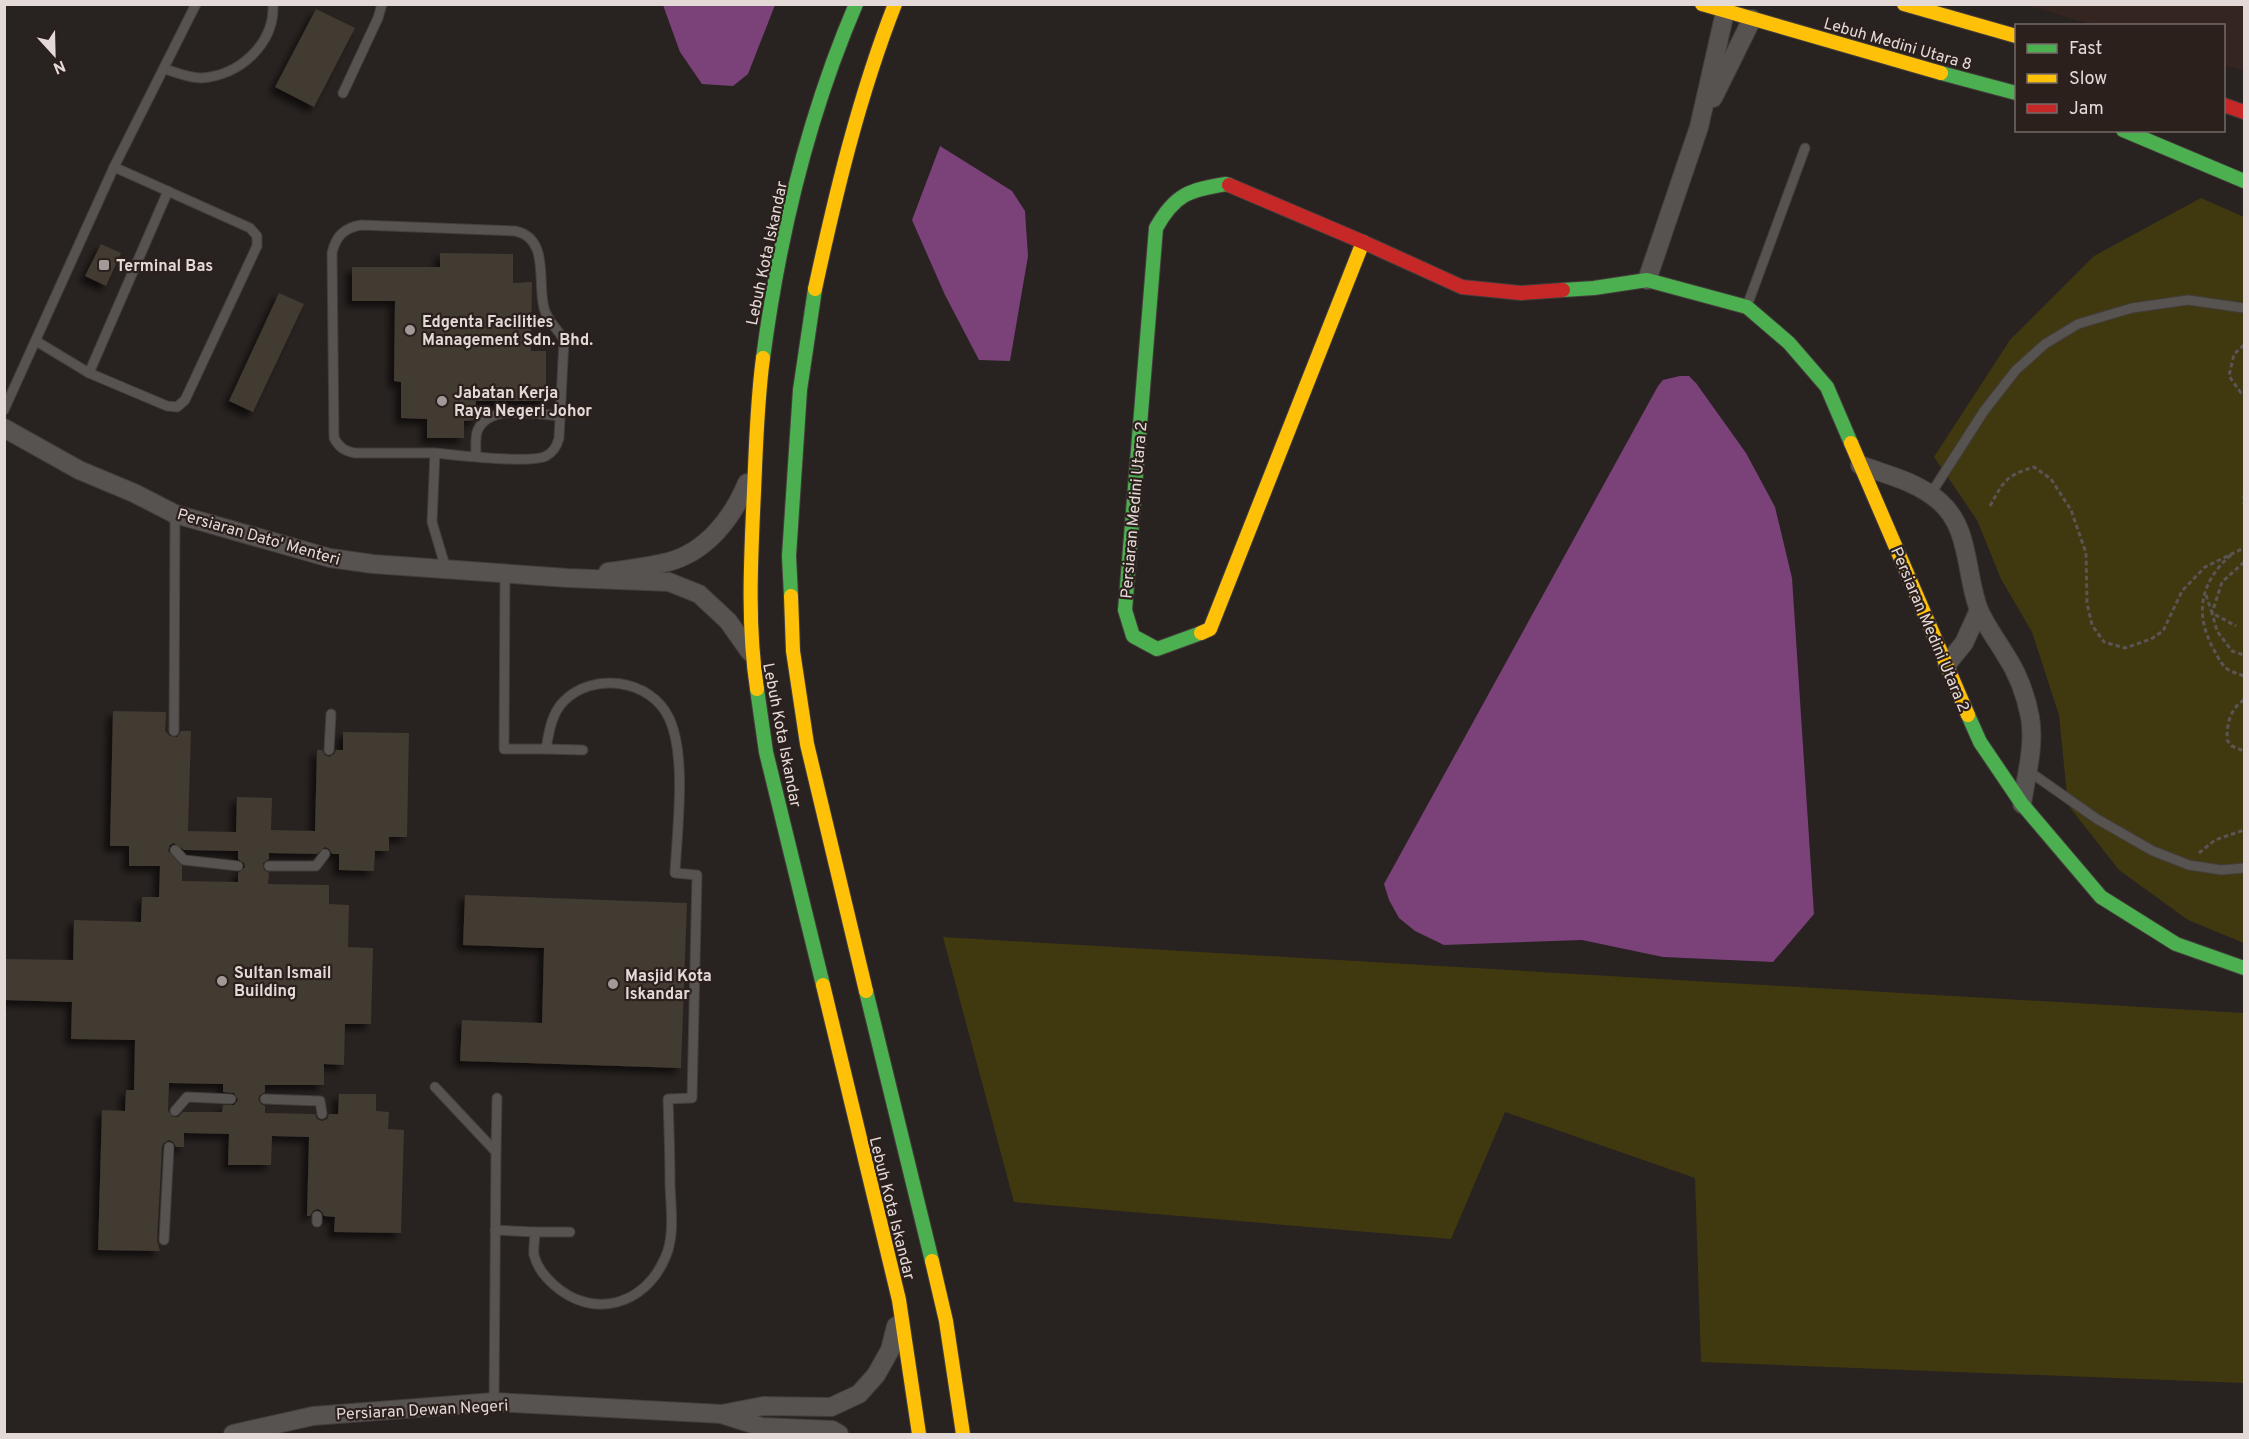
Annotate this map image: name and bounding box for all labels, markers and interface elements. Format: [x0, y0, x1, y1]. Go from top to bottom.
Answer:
street label: Lebuh Medini Utara 8 [1821, 14, 1974, 76]
north arrow [24, 24, 84, 84]
legend [2015, 24, 2225, 132]
text: Fast [2069, 38, 2102, 61]
text: N [50, 55, 68, 77]
text: Slow [2069, 68, 2107, 91]
text: Jam [2069, 98, 2104, 121]
street label: Lebuh Kota Iskandar [743, 180, 793, 327]
place label: Terminal Bas [116, 257, 213, 277]
marker: Terminal Bas [97, 258, 111, 272]
place label: Edgenta Facilities Management Sdn. Bhd. [422, 313, 593, 351]
marker: Edgenta Facilities Management Sdn. Bhd. [403, 323, 417, 337]
place label: Jabatan Kerja Raya Negeri Johor [454, 384, 592, 422]
marker: Jabatan Kerja Raya Negeri Johor [435, 394, 449, 408]
street label: Persiaran Medini Utara 2 [1117, 421, 1153, 599]
street label: Persiaran Dato' Menteri [175, 505, 342, 571]
street label: Persiaran Medini Utara 2 [1885, 544, 1973, 715]
street label: Lebuh Kota Iskandar [757, 661, 805, 809]
place label: Sultan Ismail Building [234, 964, 331, 1002]
place label: Masjid Kota Iskandar [625, 967, 712, 1005]
marker: Sultan Ismail Building [215, 974, 229, 988]
marker: Masjid Kota Iskandar [606, 977, 620, 991]
street label: Lebuh Kota Iskandar [864, 1135, 919, 1282]
street label: Persiaran Dewan Negeri [335, 1396, 509, 1425]

